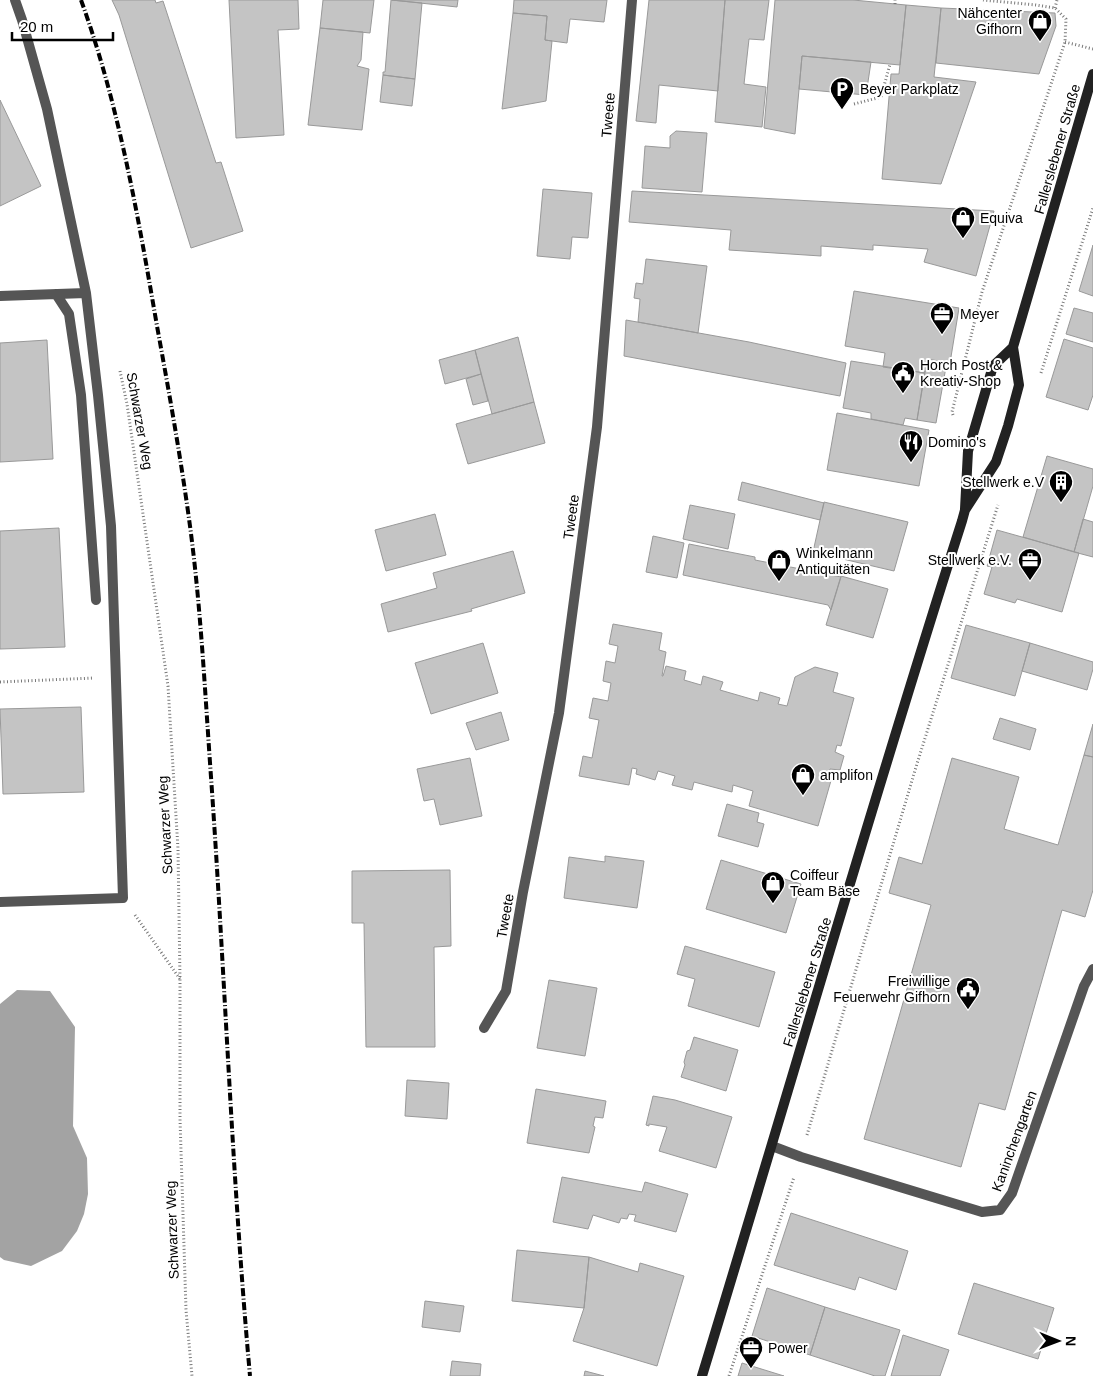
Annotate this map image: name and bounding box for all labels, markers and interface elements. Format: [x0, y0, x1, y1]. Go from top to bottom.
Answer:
place label: Nähcenter Gifhorn [957, 5, 1022, 37]
shop icon: Nähcenter Gifhorn [1027, 8, 1053, 42]
scale bar [12, 10, 114, 42]
text: 20 m [20, 18, 53, 35]
parking icon: Beyer Parkplatz [829, 76, 855, 110]
place label: Beyer Parkplatz [860, 81, 959, 97]
street label: Fallerslebener Straße [1031, 82, 1083, 216]
street label: Tweete [598, 92, 618, 138]
shop icon: Equiva [950, 205, 976, 239]
place label: Equiva [980, 210, 1023, 226]
office icon: Meyer [929, 301, 955, 335]
place label: Meyer [960, 306, 999, 322]
place label: Horch Post & Kreativ-Shop [920, 357, 1003, 389]
public building icon: Horch Post & Kreativ-Shop [890, 360, 916, 394]
street label: Schwarzer Weg [124, 371, 156, 471]
restaurant icon: Domino's [898, 429, 924, 463]
place label: Domino's [928, 434, 986, 450]
building icon: Stellwerk e.V [1048, 469, 1074, 503]
place label: Stellwerk e.V [962, 474, 1045, 490]
street label: Tweete [560, 493, 582, 540]
place label: Winkelmann Antiquitäten [796, 545, 873, 577]
office icon: Stellwerk e.V. [1017, 547, 1043, 581]
shop icon: Winkelmann Antiquitäten [766, 548, 792, 582]
place label: Stellwerk e.V. [928, 552, 1012, 568]
shop icon: amplifon [790, 762, 816, 796]
place label: amplifon [820, 767, 873, 783]
street label: Schwarzer Weg [154, 775, 176, 875]
place label: Coiffeur Team Bäse [790, 867, 860, 899]
shop icon: Coiffeur Team Bäse [760, 870, 786, 904]
street label: Tweete [493, 892, 517, 940]
street label: Fallerslebener Straße [780, 915, 834, 1049]
place label: Freiwillige Feuerwehr Gifhorn [833, 973, 950, 1005]
public building icon: Freiwillige Feuerwehr Gifhorn [955, 976, 981, 1010]
street label: Kaninchengarten [988, 1089, 1040, 1193]
street label: Schwarzer Weg [162, 1180, 182, 1280]
north arrow [1033, 1316, 1083, 1366]
office icon: Power [738, 1335, 764, 1369]
text: N [1063, 1336, 1079, 1346]
place label: Power [768, 1340, 808, 1356]

